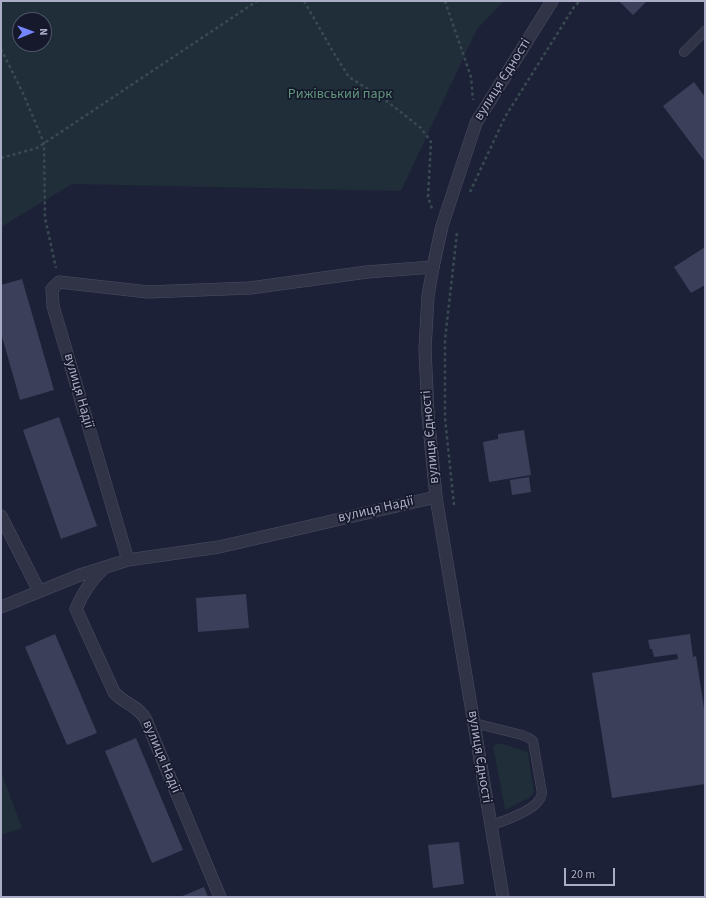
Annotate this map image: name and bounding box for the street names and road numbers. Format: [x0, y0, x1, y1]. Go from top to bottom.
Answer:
street label: вулиця Єдності [471, 36, 535, 124]
street label: вулиця Надії [59, 352, 97, 430]
street label: вулиця Єдності [419, 390, 443, 484]
street label: вулиця Надії [336, 493, 416, 527]
street label: вулиця Єдності [463, 709, 495, 805]
street label: вулиця Надії [138, 718, 184, 796]

